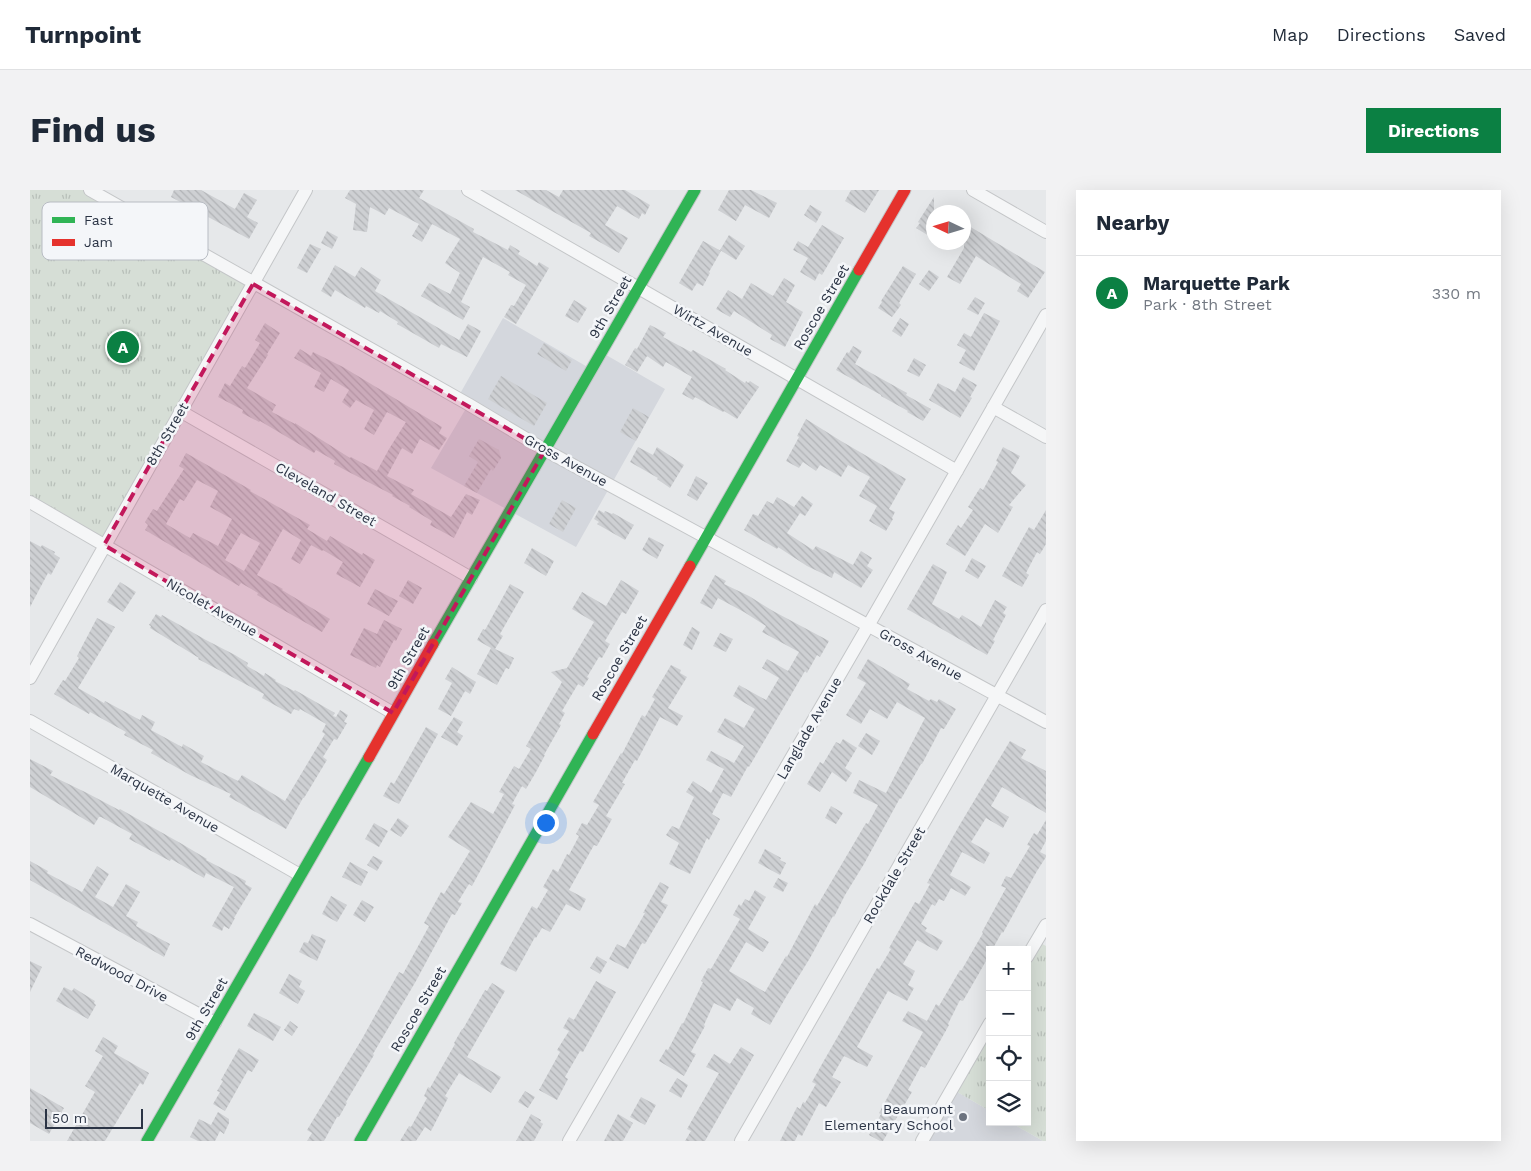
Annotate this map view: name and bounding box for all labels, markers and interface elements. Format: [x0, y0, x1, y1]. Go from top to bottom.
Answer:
text: Turnpoint [25, 21, 141, 49]
text: Map [1272, 24, 1309, 45]
text: Directions [1337, 24, 1426, 45]
text: Saved [1454, 24, 1506, 45]
button: Directions [1366, 108, 1501, 153]
text: Find us [30, 109, 156, 151]
legend [42, 202, 208, 260]
north arrow [926, 205, 971, 250]
text: Nearby [1096, 210, 1169, 235]
text: Fast [84, 212, 113, 228]
text: Jam [84, 234, 113, 250]
street label: Roscoe Street [790, 261, 852, 353]
text: Marquette Park [1143, 272, 1290, 295]
street label: 9th Street [586, 273, 635, 341]
text: A [1107, 284, 1117, 303]
text: 330 m [1432, 284, 1481, 303]
text: Park · 8th Street [1143, 295, 1272, 314]
street label: Wirtz Avenue [670, 301, 756, 359]
pin: A [107, 328, 139, 366]
street label: 8th Street [143, 400, 192, 468]
street label: Gross Avenue [522, 431, 610, 489]
street label: Cleveland Street [273, 459, 379, 529]
street label: Nicolet Avenue [164, 575, 260, 639]
street label: Roscoe Street [588, 612, 650, 704]
street label: 9th Street [384, 624, 433, 692]
street label: Gross Avenue [877, 625, 965, 683]
street label: Langlade Avenue [773, 674, 845, 782]
street label: Marquette Avenue [108, 760, 222, 836]
your location [533, 810, 559, 836]
street label: Rockdale Street [860, 824, 928, 926]
street label: Redwood Drive [73, 943, 171, 1005]
map controls [986, 946, 1031, 1126]
button: + [986, 946, 1031, 991]
street label: Roscoe Street [387, 963, 449, 1055]
street label: 9th Street [182, 975, 231, 1043]
button: − [986, 991, 1031, 1036]
button: locate [986, 1036, 1031, 1081]
button: layers [986, 1081, 1031, 1126]
place label: Beaumont Elementary School [824, 1101, 954, 1133]
scale bar [45, 1106, 142, 1129]
text: 50 m [52, 1110, 87, 1126]
marker: Beaumont Elementary School [957, 1111, 969, 1123]

